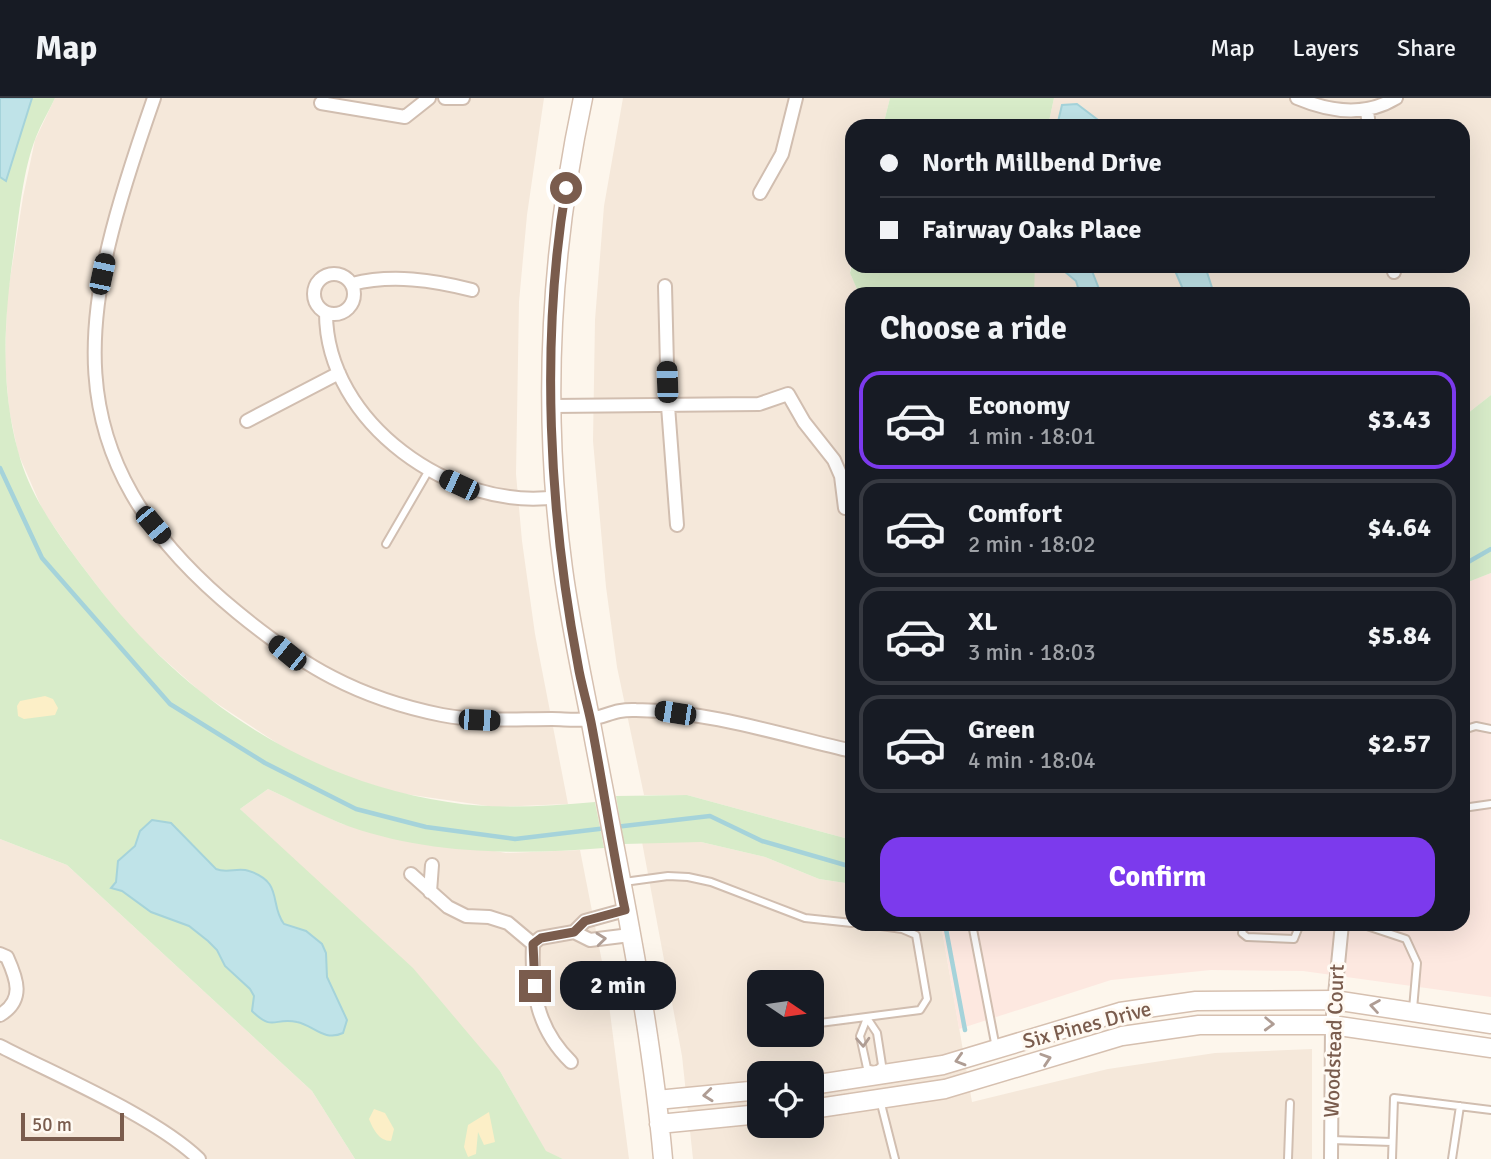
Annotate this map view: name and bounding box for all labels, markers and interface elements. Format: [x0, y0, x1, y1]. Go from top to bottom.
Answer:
text: Map [35, 28, 97, 69]
text: Map [1210, 33, 1255, 63]
text: Layers [1293, 33, 1359, 63]
text: Share [1397, 33, 1456, 63]
text: North Millbend Drive [922, 147, 1162, 179]
route start [550, 172, 582, 204]
text: Fairway Oaks Place [922, 214, 1141, 246]
car [88, 251, 117, 297]
text: Choose a ride [880, 309, 1067, 348]
car [656, 361, 679, 403]
icon: car [884, 389, 947, 452]
text: Economy [968, 390, 1070, 422]
text: $3.43 [1367, 404, 1431, 436]
text: 1 min · 18:01 [968, 422, 1096, 451]
car [436, 467, 483, 503]
icon: car [884, 497, 947, 560]
text: Comfort [968, 498, 1062, 530]
car [132, 502, 175, 548]
text: $4.64 [1367, 512, 1431, 544]
text: 2 min · 18:02 [968, 530, 1096, 559]
icon: car [884, 605, 947, 668]
text: XL [968, 606, 998, 638]
text: $5.84 [1367, 620, 1431, 652]
car [265, 632, 310, 674]
text: 3 min · 18:03 [968, 638, 1096, 667]
car [653, 699, 698, 727]
car [458, 709, 501, 731]
icon: car [884, 713, 947, 776]
text: Green [968, 714, 1035, 746]
text: $2.57 [1367, 728, 1431, 760]
text: 4 min · 18:04 [968, 746, 1096, 775]
button: Confirm [880, 837, 1435, 917]
one-way arrow [596, 932, 607, 947]
callout: 2 min [560, 962, 675, 1010]
street label: Woodstead Court [1318, 964, 1350, 1118]
route end [519, 970, 551, 1002]
north arrow [747, 970, 824, 1046]
map controls [747, 970, 824, 1138]
text: 2 min [590, 971, 646, 1000]
street label: Six Pines Drive [1020, 995, 1154, 1055]
one-way arrow [1369, 999, 1381, 1014]
one-way arrow [1264, 1016, 1275, 1031]
one-way arrow [856, 1037, 871, 1048]
one-way arrow [954, 1052, 966, 1066]
one-way arrow [1039, 1052, 1051, 1067]
button: locate [747, 1061, 824, 1138]
one-way arrow [703, 1087, 714, 1102]
scale bar [21, 1110, 124, 1142]
text: 50 m [32, 1113, 72, 1137]

